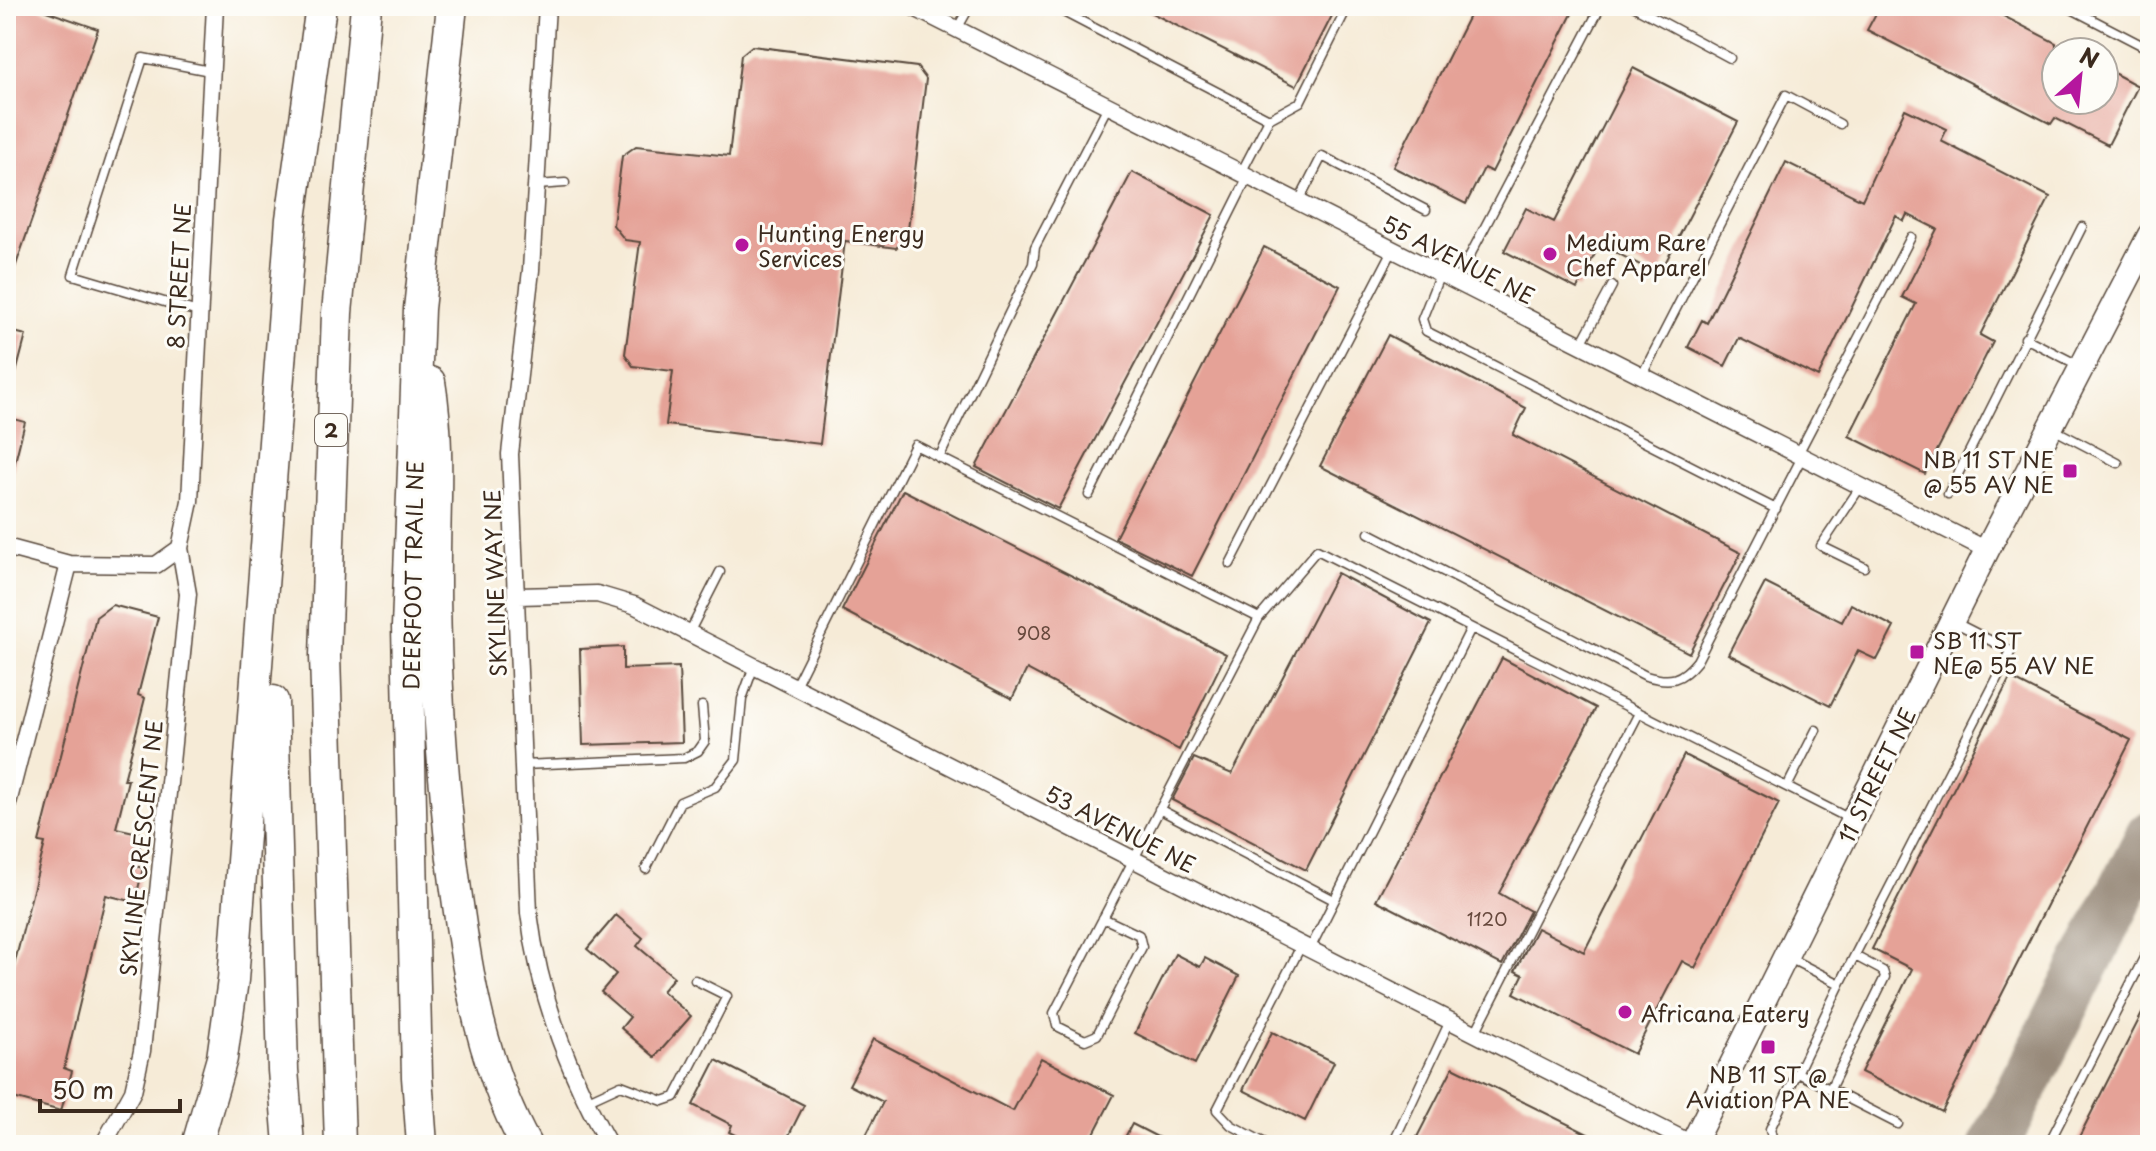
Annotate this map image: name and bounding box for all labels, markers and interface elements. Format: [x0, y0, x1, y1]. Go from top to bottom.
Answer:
north arrow [2040, 36, 2120, 116]
text: N [2075, 38, 2105, 76]
street label: 8 STREET NE [158, 202, 198, 350]
street label: 55 AVENUE NE [1377, 206, 1541, 312]
place label: Hunting Energy Services [758, 216, 925, 274]
place label: Medium Rare Chef Apparel [1566, 225, 1707, 283]
marker: Hunting Energy Services [733, 236, 751, 254]
marker: Medium Rare Chef Apparel [1541, 245, 1559, 263]
road number: 2 [315, 414, 347, 446]
place label: NB 11 ST NE @ 55 AV NE [1923, 442, 2054, 500]
street label: DEERFOOT TRAIL NE [393, 460, 431, 690]
marker: NB 11 ST NE @ 55 AV NE [2061, 462, 2079, 480]
street label: SKYLINE WAY NE [474, 489, 514, 677]
house number: 908 [1017, 619, 1051, 646]
place label: SB 11 ST NE@ 55 AV NE [1933, 623, 2095, 681]
marker: SB 11 ST NE@ 55 AV NE [1908, 643, 1926, 661]
street label: 11 STREET NE [1829, 702, 1923, 848]
street label: SKYLINE CRESCENT NE [110, 718, 170, 978]
street label: 53 AVENUE NE [1040, 776, 1202, 880]
house number: 1120 [1467, 905, 1507, 932]
place label: Africana Eatery [1641, 996, 1810, 1029]
marker: Africana Eatery [1616, 1003, 1634, 1021]
marker: NB 11 ST @ Aviation PA NE [1759, 1038, 1777, 1056]
place label: NB 11 ST @ Aviation PA NE [1686, 1057, 1850, 1115]
scale bar [40, 1063, 180, 1113]
text: 50 m [52, 1071, 114, 1107]

